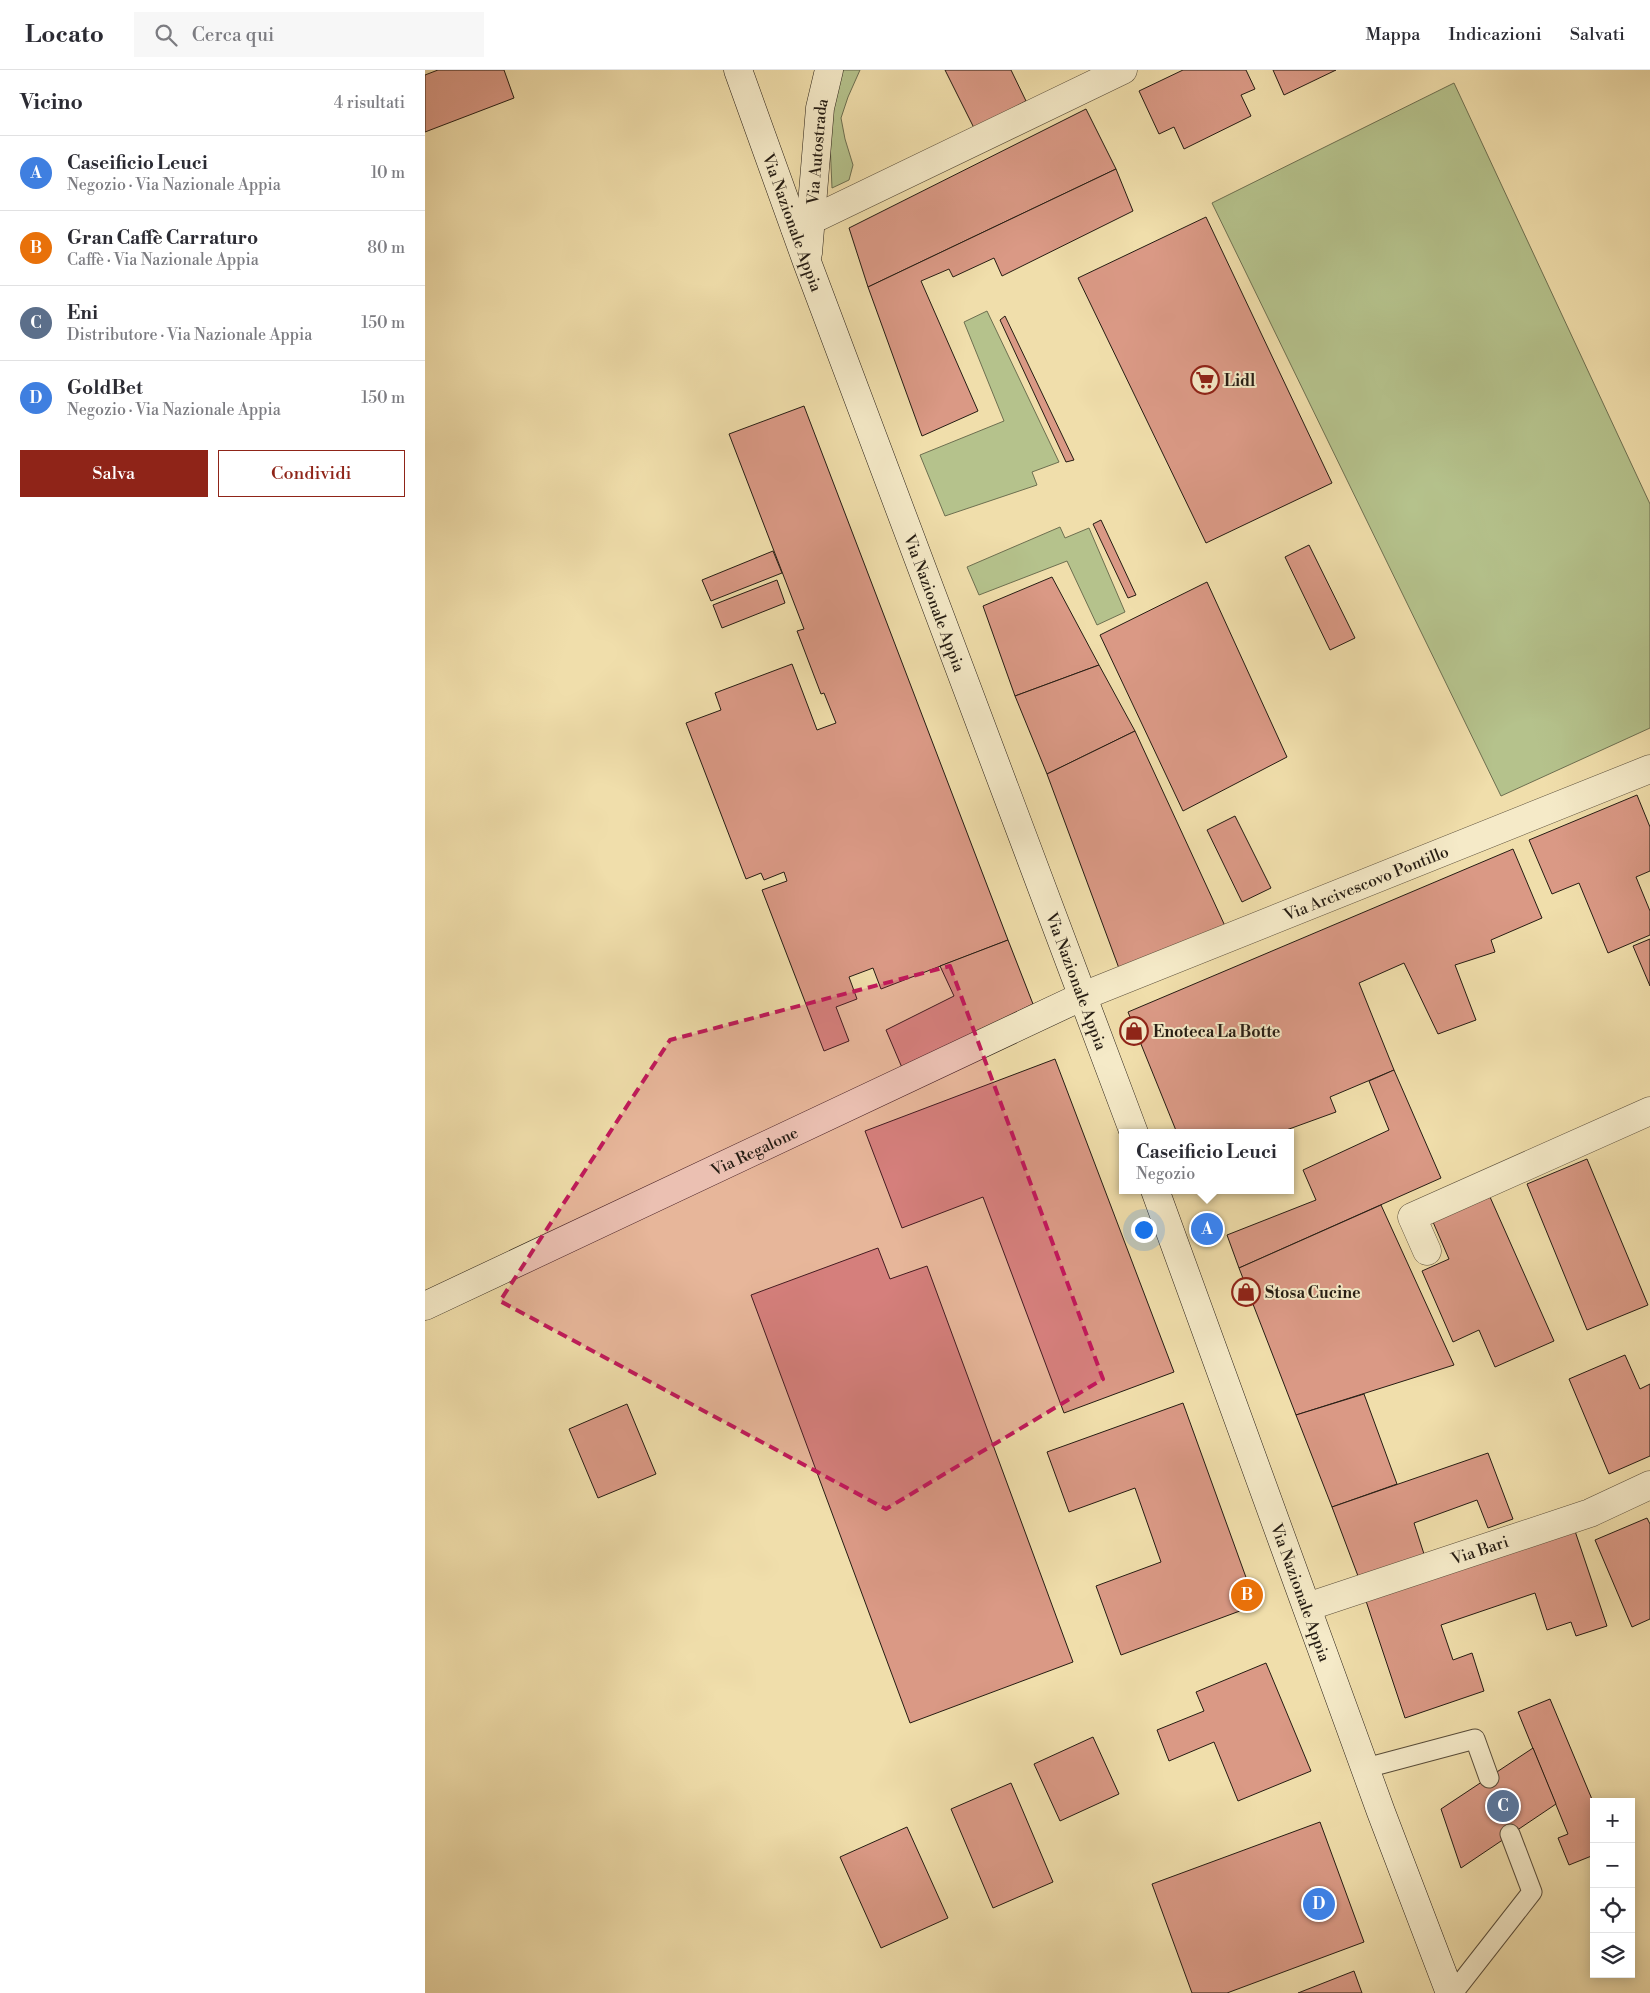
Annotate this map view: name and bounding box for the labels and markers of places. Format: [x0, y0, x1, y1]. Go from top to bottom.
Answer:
supermarket icon: Lidl [1190, 365, 1220, 395]
place label: Lidl [1224, 371, 1256, 391]
shop icon: Enoteca La Botte [1119, 1016, 1149, 1046]
place label: Enoteca La Botte [1153, 1022, 1281, 1042]
pin: A [1191, 1210, 1223, 1248]
shop icon: Stosa Cucine [1231, 1277, 1261, 1307]
place label: Stosa Cucine [1265, 1283, 1361, 1303]
pin: B [1231, 1576, 1263, 1614]
pin: C [1487, 1787, 1519, 1825]
pin: D [1303, 1885, 1335, 1923]

